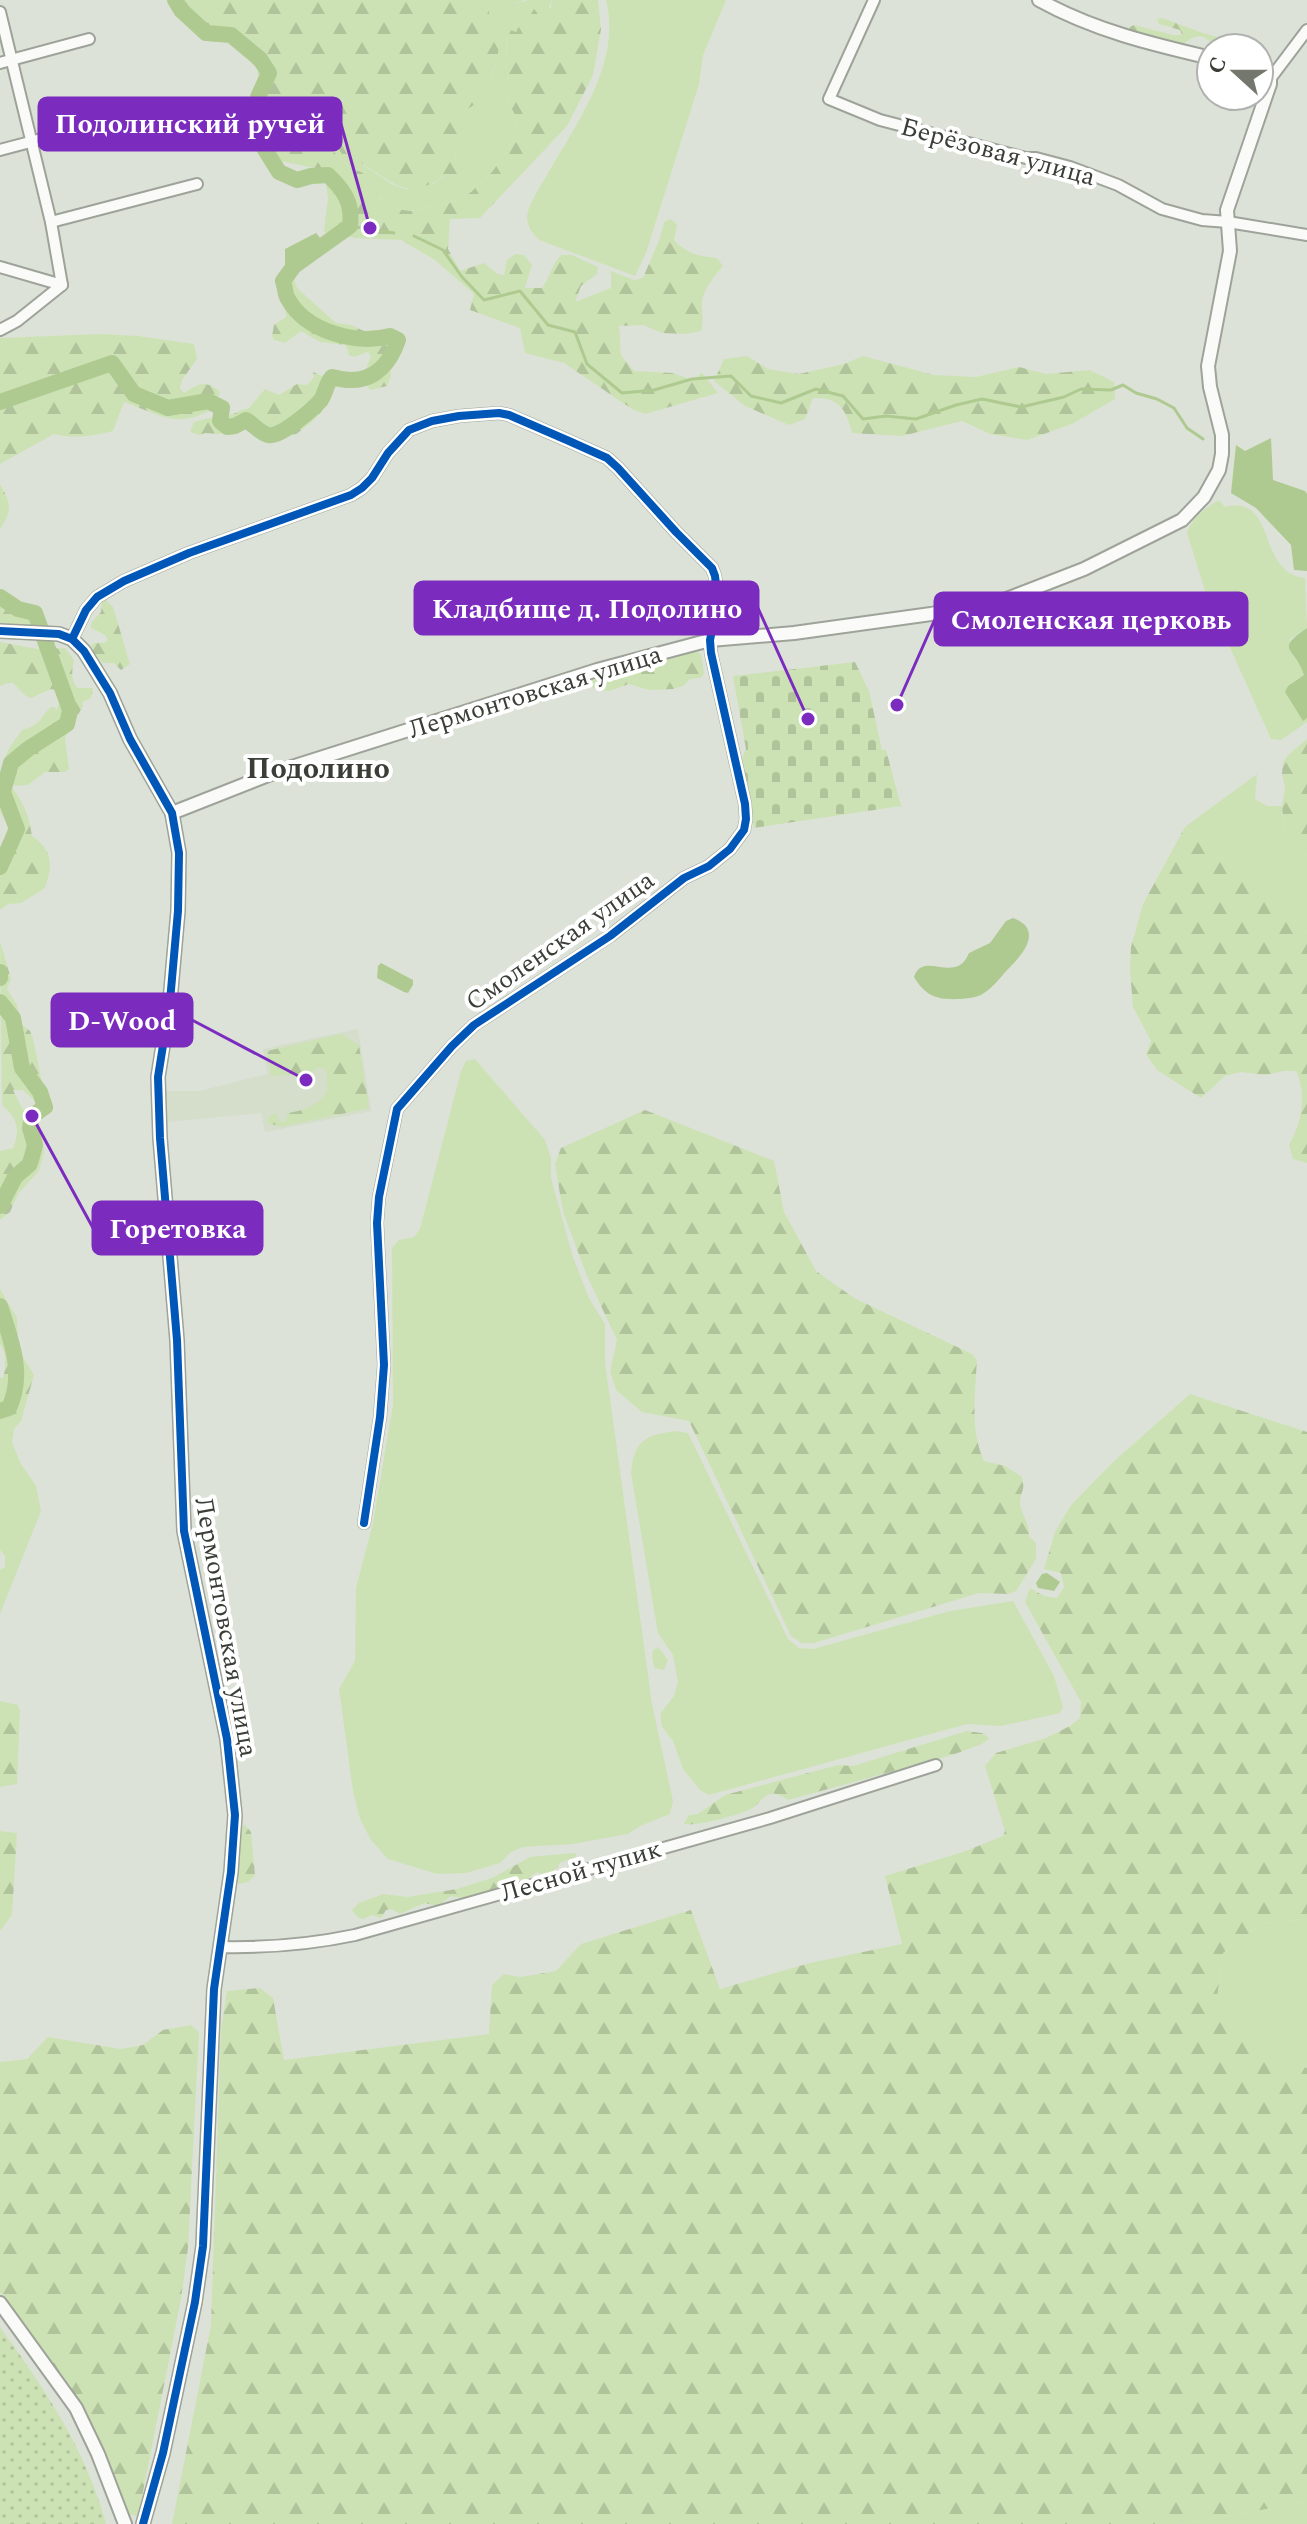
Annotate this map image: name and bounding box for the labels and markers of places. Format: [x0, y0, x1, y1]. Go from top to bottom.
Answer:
callout: Подолинский ручей [39, 98, 341, 150]
callout: Кладбище д. Подолино [415, 582, 758, 634]
callout: Смоленская церковь [935, 593, 1247, 645]
callout: D-Wood [52, 994, 192, 1046]
callout: Горетовка [93, 1202, 262, 1254]

